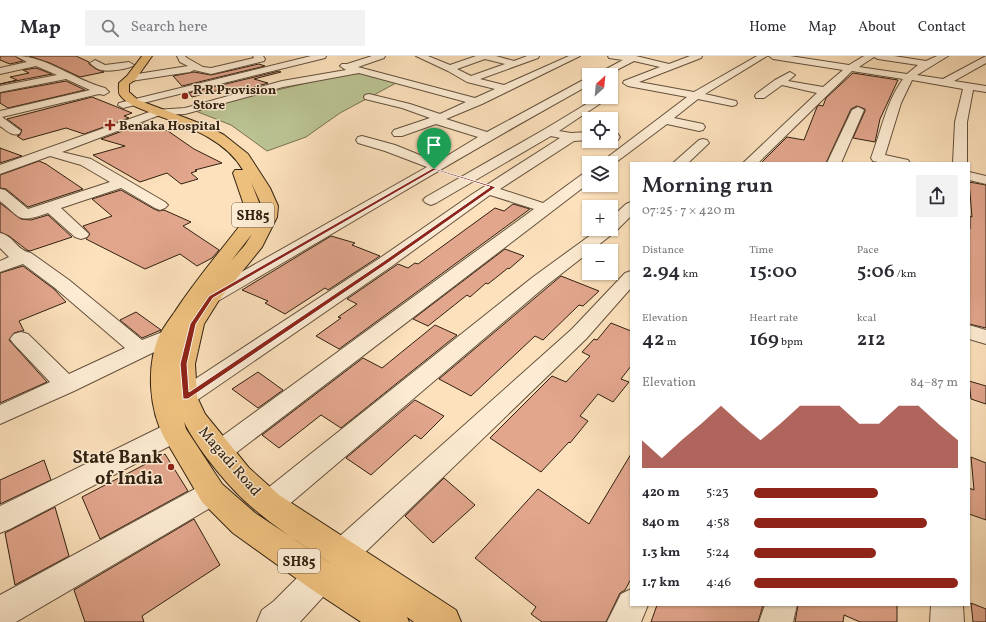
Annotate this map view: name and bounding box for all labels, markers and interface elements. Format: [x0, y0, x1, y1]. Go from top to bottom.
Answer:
search box [85, 10, 365, 46]
text: Map [20, 15, 61, 41]
icon: search [99, 17, 121, 39]
text: Search here [131, 17, 208, 38]
text: Home [749, 18, 786, 37]
text: Map [808, 18, 836, 37]
text: About [858, 18, 896, 37]
text: Contact [918, 18, 966, 37]
north arrow [582, 68, 618, 104]
map controls [582, 68, 618, 280]
place label: R R Provision Store [193, 82, 277, 115]
marker: R R Provision Store [180, 91, 190, 101]
button: locate [582, 112, 618, 148]
place label: Benaka Hospital [119, 118, 221, 136]
marker: Benaka Hospital [104, 119, 116, 131]
pin [417, 128, 451, 169]
icon: arrive [423, 134, 445, 156]
button: layers [582, 156, 618, 192]
text: Morning run [642, 171, 773, 202]
button: share [916, 175, 958, 217]
button: + [582, 200, 618, 236]
text: 07:25 · 7 × 420 m [642, 202, 735, 220]
road number: SH85 [232, 203, 274, 227]
text: Distance [642, 243, 684, 258]
text: Time [749, 243, 773, 258]
text: Pace [857, 243, 879, 258]
button: − [582, 244, 618, 280]
text: 2.94 [642, 258, 680, 286]
text: 15:00 [749, 258, 797, 286]
text: 5:06 [857, 258, 895, 286]
text: km [680, 267, 698, 282]
text: /km [895, 267, 917, 282]
text: Elevation [642, 311, 688, 326]
text: Heart rate [749, 311, 798, 326]
text: kcal [857, 311, 876, 326]
text: 42 [642, 326, 665, 354]
text: 169 [749, 326, 779, 354]
text: 212 [857, 326, 886, 354]
text: m [665, 335, 677, 350]
text: bpm [779, 335, 803, 350]
text: Elevation [642, 374, 696, 392]
text: 84–87 m [910, 374, 958, 392]
street label: Magadi Road [193, 422, 265, 501]
place label: State Bank of India [72, 446, 163, 492]
marker: State Bank of India [166, 462, 176, 472]
text: 420 m [642, 484, 680, 502]
text: 5:23 [706, 484, 729, 502]
text: 840 m [642, 514, 680, 532]
text: 4:58 [706, 514, 730, 532]
text: 1.3 km [642, 544, 680, 562]
text: 5:24 [706, 544, 730, 562]
road number: SH85 [278, 549, 320, 573]
text: 1.7 km [642, 574, 680, 592]
text: 4:46 [706, 574, 731, 592]

